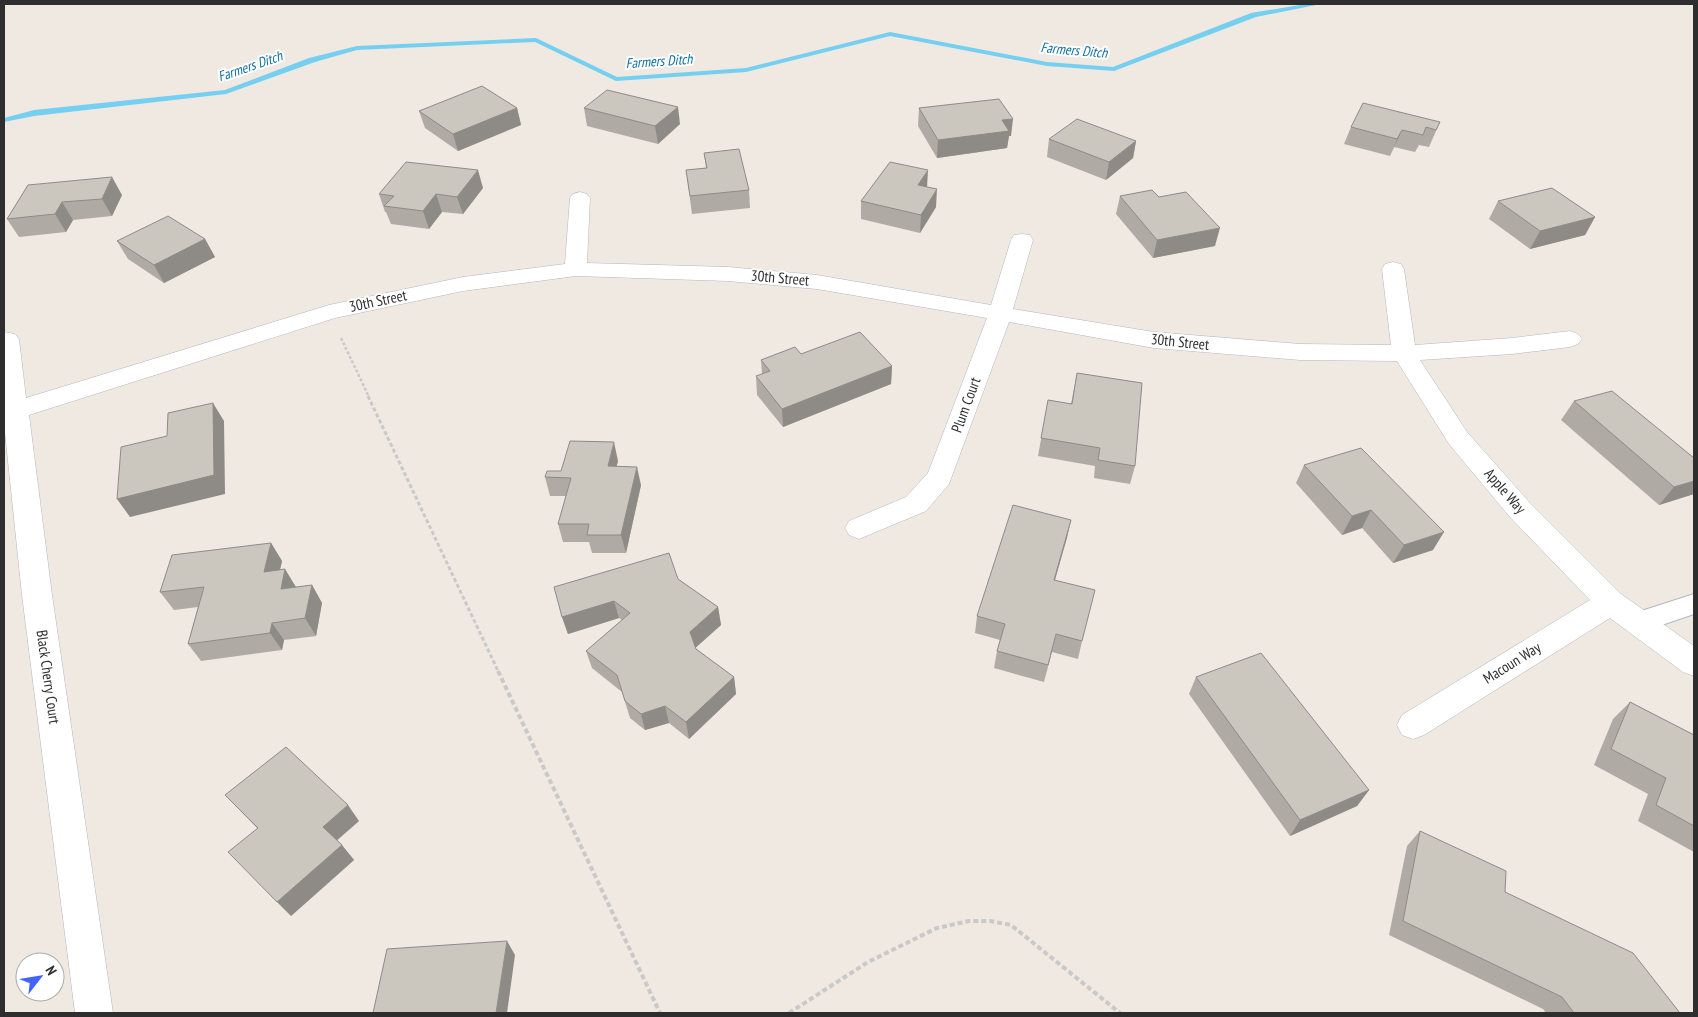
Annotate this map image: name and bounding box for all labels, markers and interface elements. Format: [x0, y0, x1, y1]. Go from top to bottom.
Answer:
water label: Farmers Ditch [1040, 38, 1109, 62]
water label: Farmers Ditch [215, 46, 285, 85]
water label: Farmers Ditch [625, 50, 694, 72]
street label: 30th Street [750, 265, 810, 290]
street label: 30th Street [347, 285, 408, 316]
street label: 30th Street [1150, 329, 1210, 354]
street label: Plum Court [947, 374, 984, 435]
street label: Apple Way [1480, 464, 1530, 518]
street label: Black Cherry Court [32, 629, 65, 725]
street label: Macoun Way [1479, 637, 1544, 688]
north arrow [15, 952, 65, 1002]
text: N [41, 962, 61, 978]

